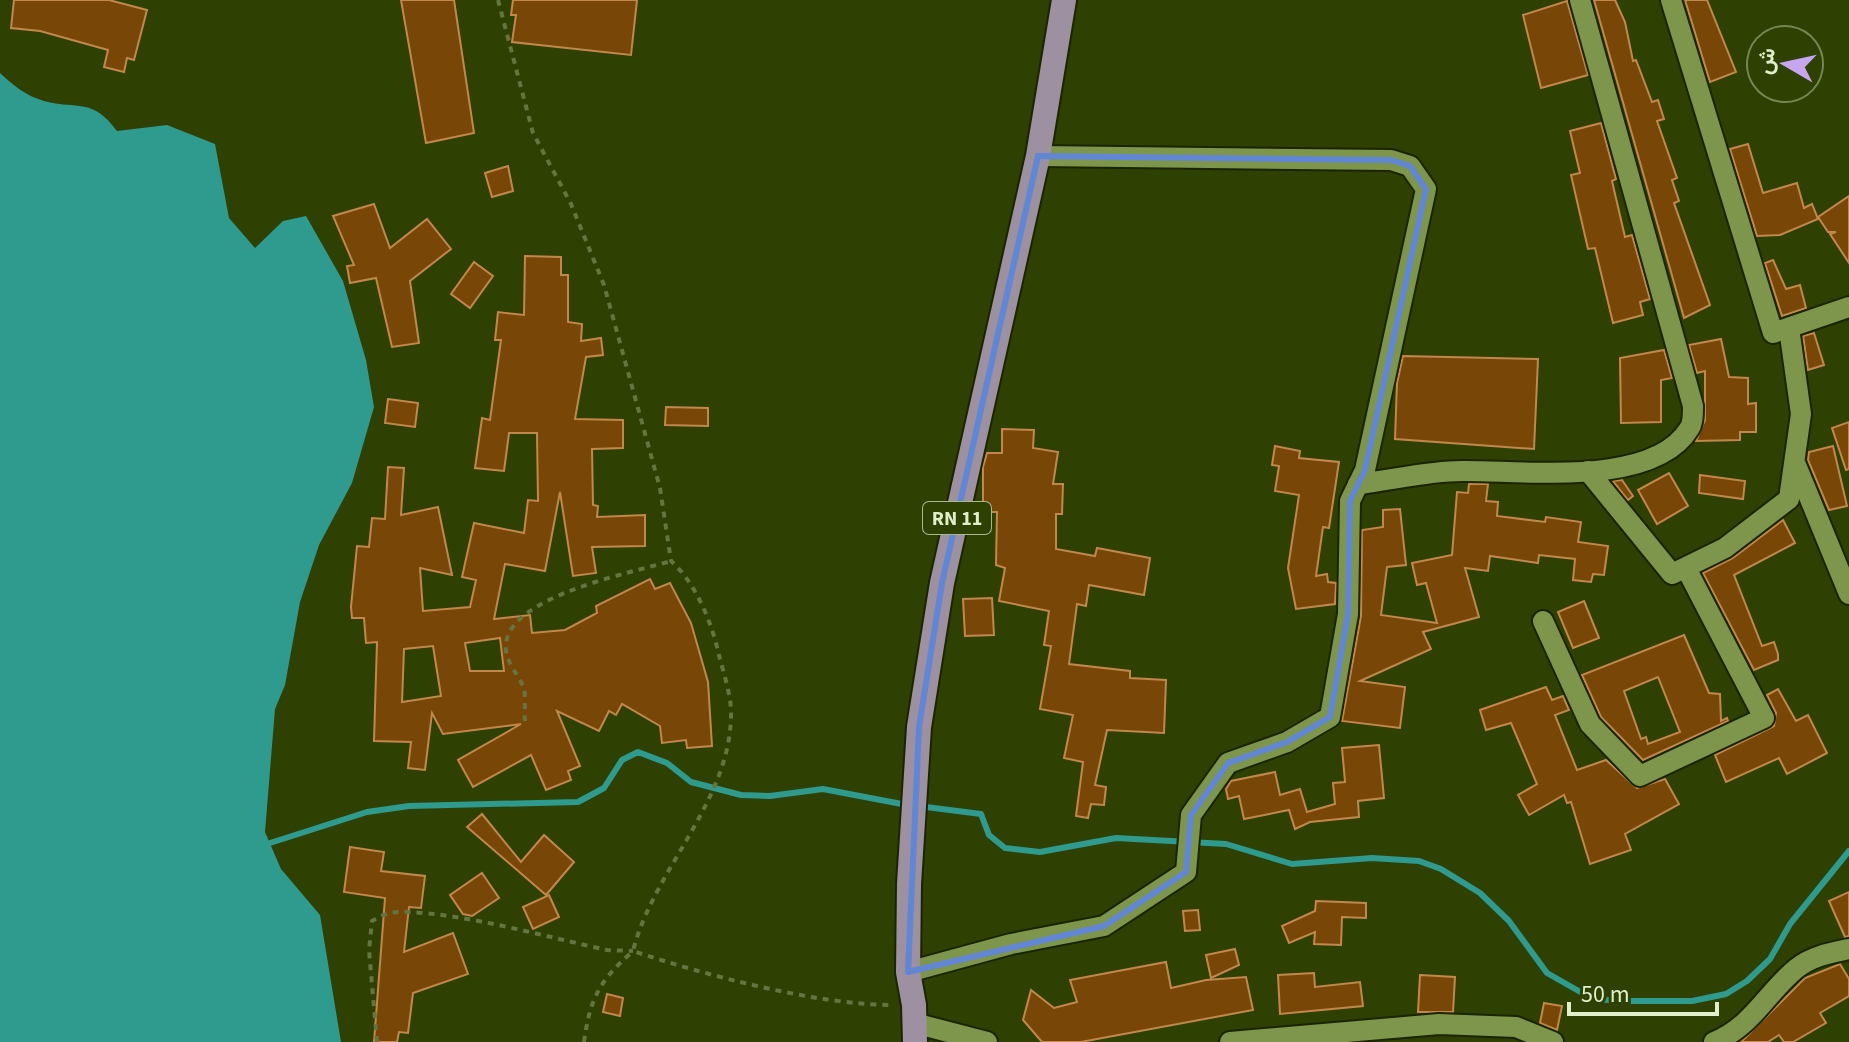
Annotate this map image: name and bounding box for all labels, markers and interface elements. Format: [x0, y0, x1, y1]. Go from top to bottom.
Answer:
north arrow [1745, 24, 1825, 104]
text: ش [1748, 45, 1784, 77]
road number: RN 11 [923, 502, 991, 534]
scale bar [1569, 966, 1717, 1016]
text: 50 m [1581, 977, 1630, 1012]

